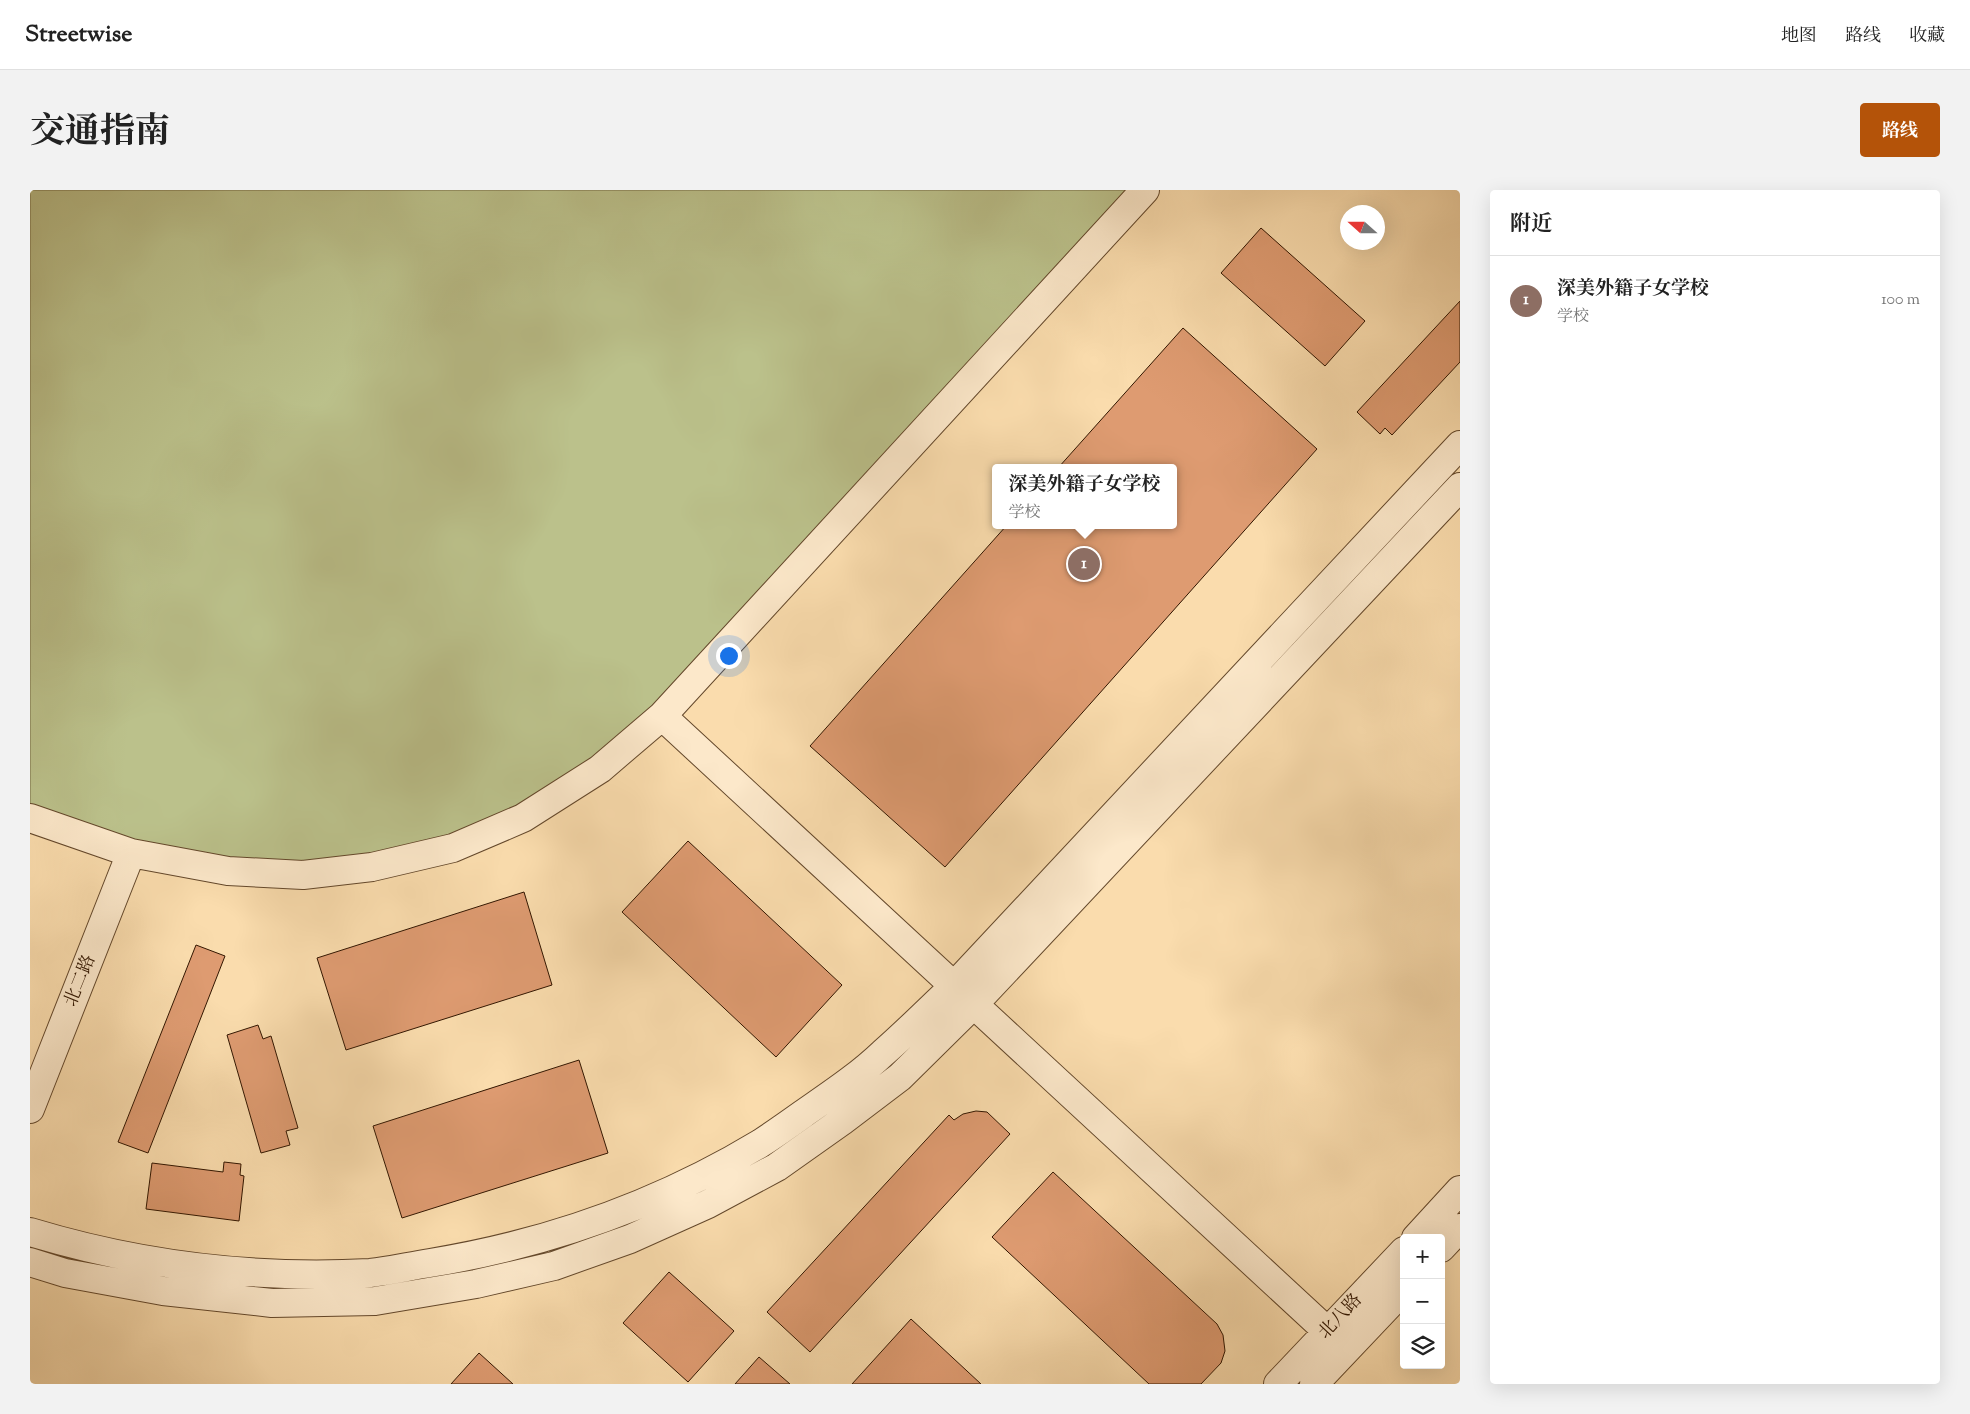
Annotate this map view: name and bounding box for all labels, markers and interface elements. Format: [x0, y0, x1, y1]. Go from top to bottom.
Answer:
text: Streetwise [25, 18, 132, 52]
text: 地图 [1781, 24, 1817, 50]
text: 路线 [1845, 24, 1881, 50]
text: 收藏 [1909, 24, 1945, 50]
button: 路线 [1860, 103, 1940, 157]
text: 交通指南 [30, 108, 170, 159]
north arrow [1340, 205, 1385, 250]
text: 附近 [1510, 210, 1552, 240]
text: 深美外籍子女学校 [1557, 276, 1709, 303]
text: 1 [1523, 289, 1529, 312]
text: 100 m [1881, 289, 1920, 312]
text: 学校 [1557, 306, 1589, 329]
popup [992, 464, 1177, 529]
text: 深美外籍子女学校 [1008, 472, 1161, 499]
text: 学校 [1008, 502, 1041, 525]
pin: 1 [1068, 545, 1100, 583]
your location [716, 643, 742, 669]
street label: 北二路 [59, 951, 103, 1011]
map controls [1400, 1234, 1445, 1369]
button: + [1400, 1234, 1445, 1279]
button: − [1400, 1279, 1445, 1324]
street label: 北八路 [1313, 1288, 1369, 1346]
button: layers [1400, 1324, 1445, 1369]

